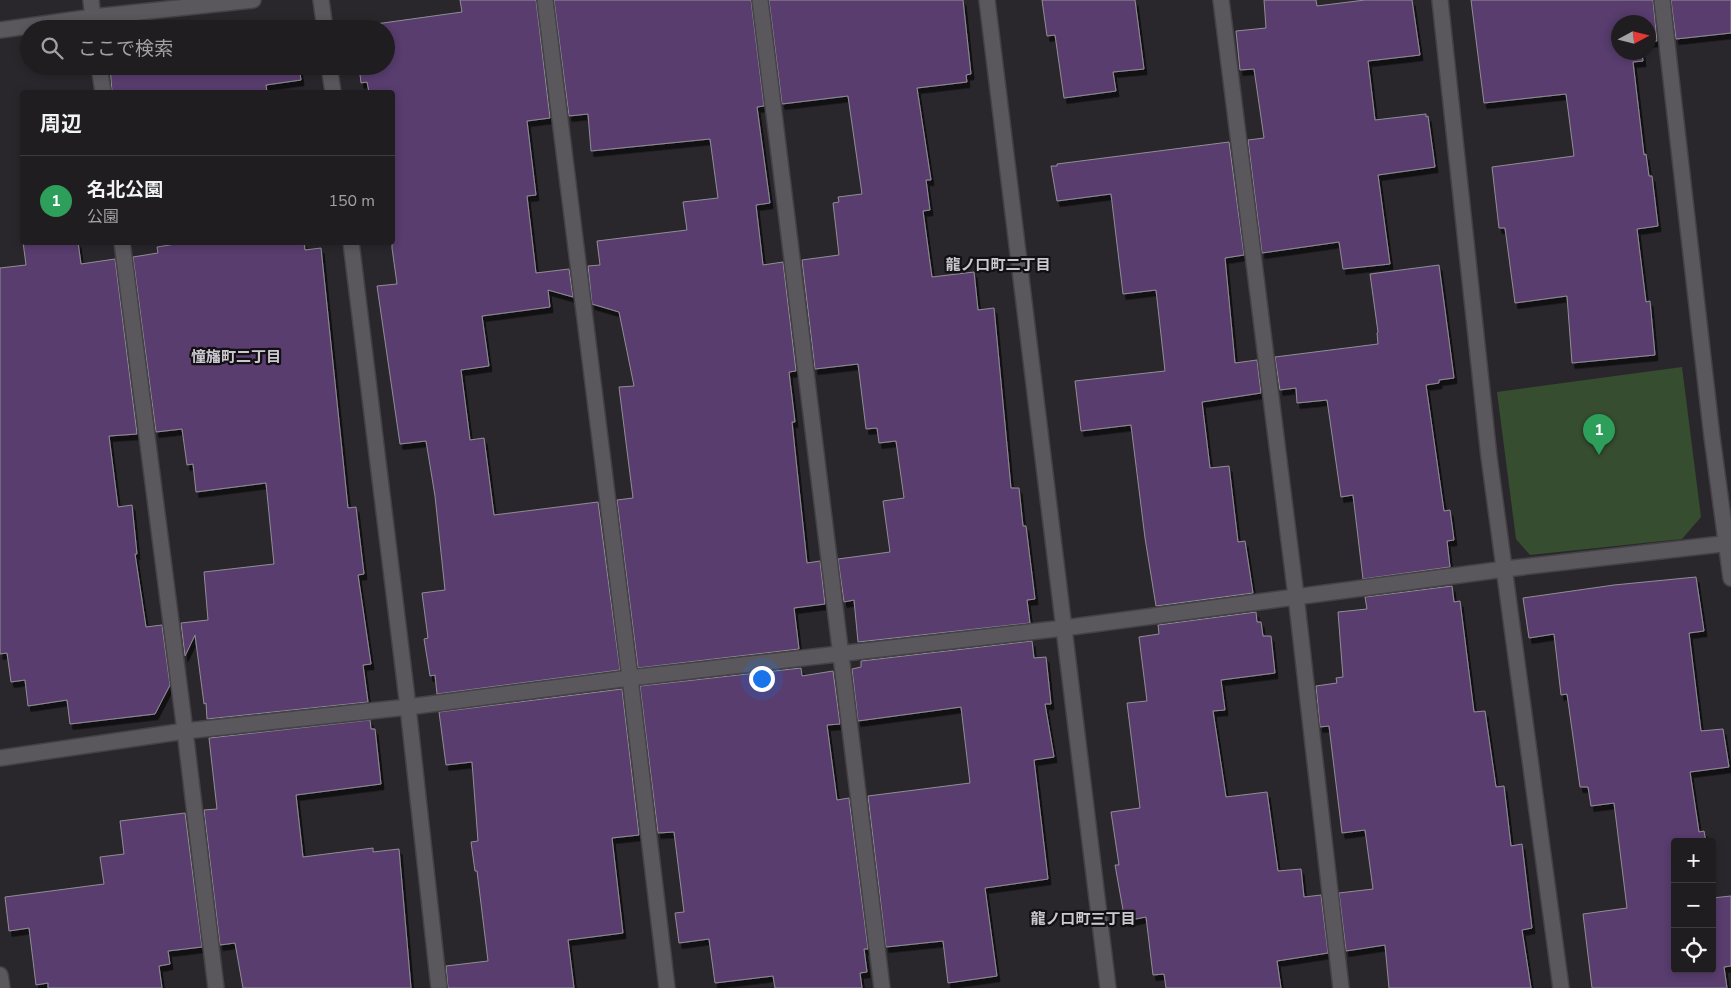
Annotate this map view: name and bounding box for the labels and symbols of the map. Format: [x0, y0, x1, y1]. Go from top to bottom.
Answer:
north arrow [1611, 15, 1656, 60]
district label: 龍ノ口町二丁目 [945, 255, 1051, 275]
district label: 憧旛町二丁目 [191, 347, 281, 367]
pin: 1 [1583, 414, 1615, 455]
your location [749, 666, 775, 692]
district label: 龍ノ口町三丁目 [1030, 909, 1136, 929]

